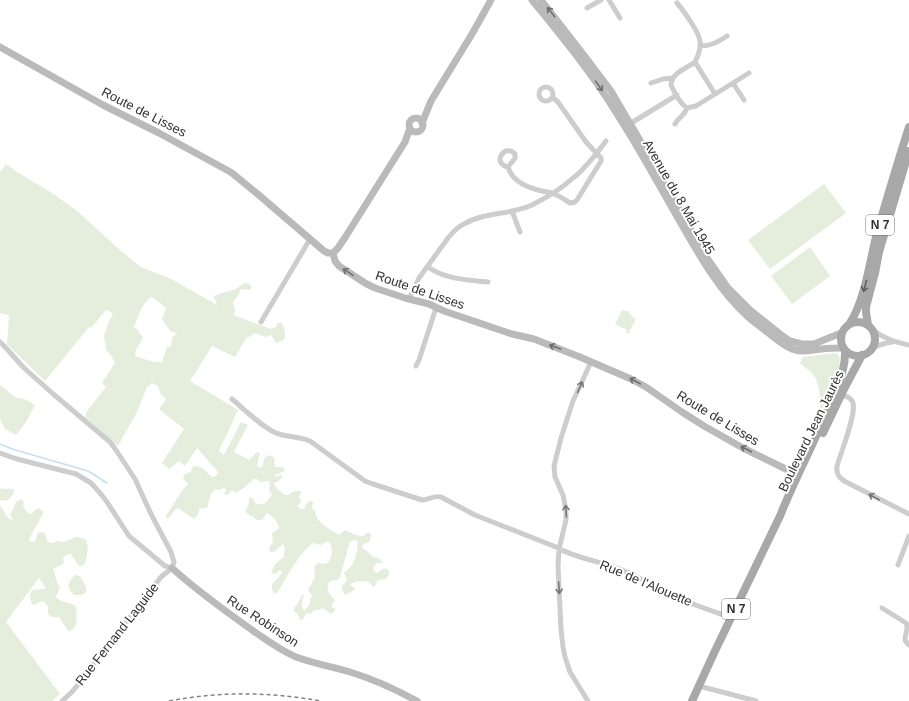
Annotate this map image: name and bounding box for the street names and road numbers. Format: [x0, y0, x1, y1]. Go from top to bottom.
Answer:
street label: Route de Lisses [99, 84, 189, 140]
street label: Avenue du 8 Mai 1945 [640, 137, 718, 257]
road number: N 7 [866, 215, 894, 235]
street label: Route de Lisses [373, 268, 467, 312]
street label: Boulevard Jean Jaurès [775, 368, 847, 494]
street label: Route de Lisses [674, 388, 762, 449]
street label: Rue de l'Alouette [598, 557, 694, 609]
street label: Rue Fernand Laguide [72, 580, 162, 688]
street label: Rue Robinson [224, 592, 302, 650]
road number: N 7 [722, 599, 750, 619]

